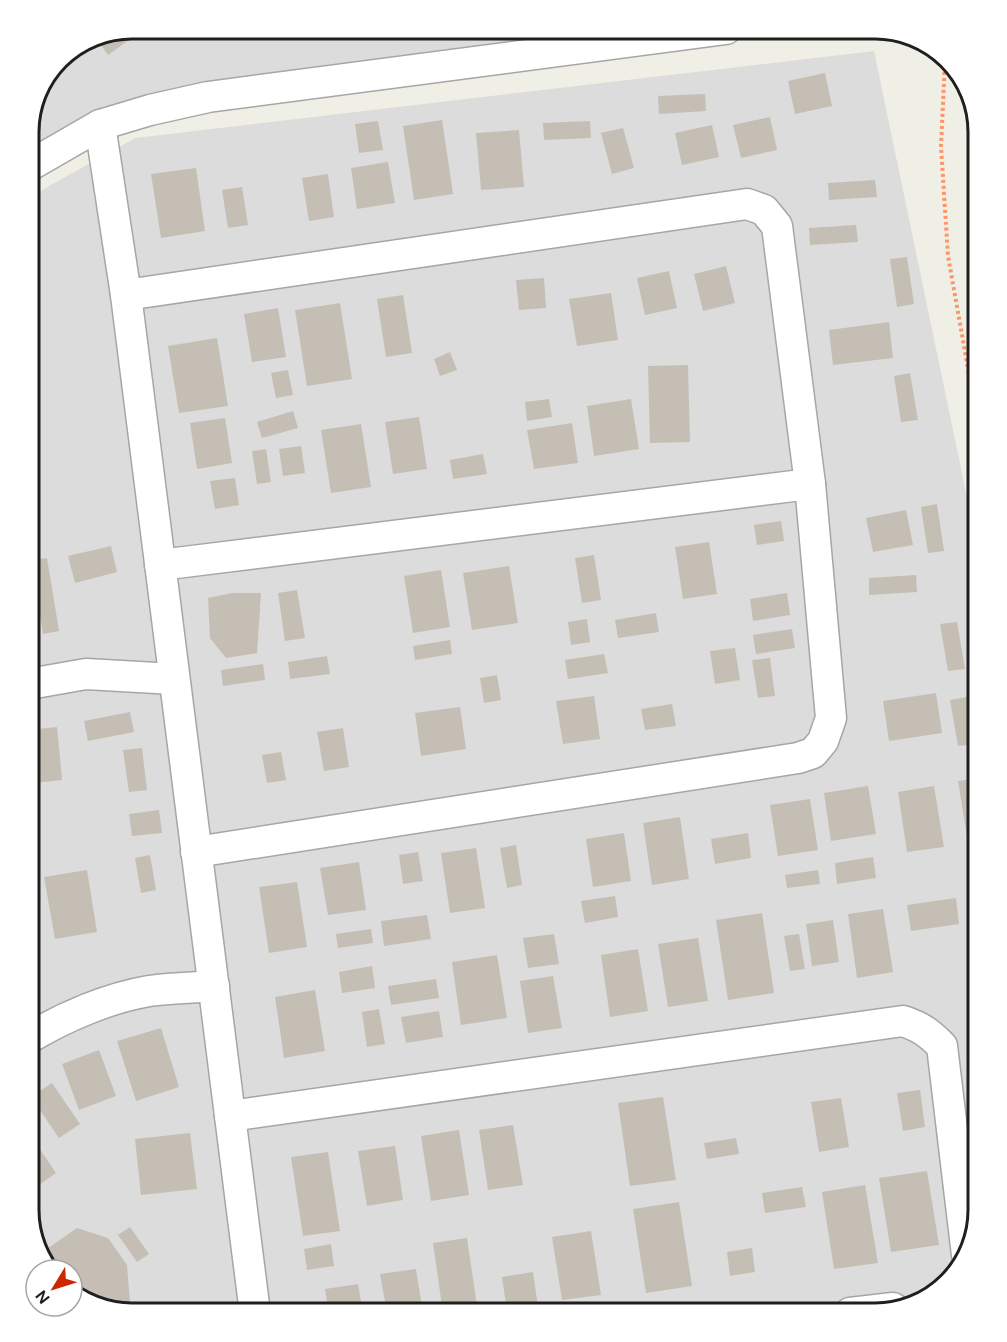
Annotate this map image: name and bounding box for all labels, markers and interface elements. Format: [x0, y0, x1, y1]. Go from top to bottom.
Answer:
north arrow [24, 1258, 84, 1318]
text: N [31, 1286, 54, 1308]

